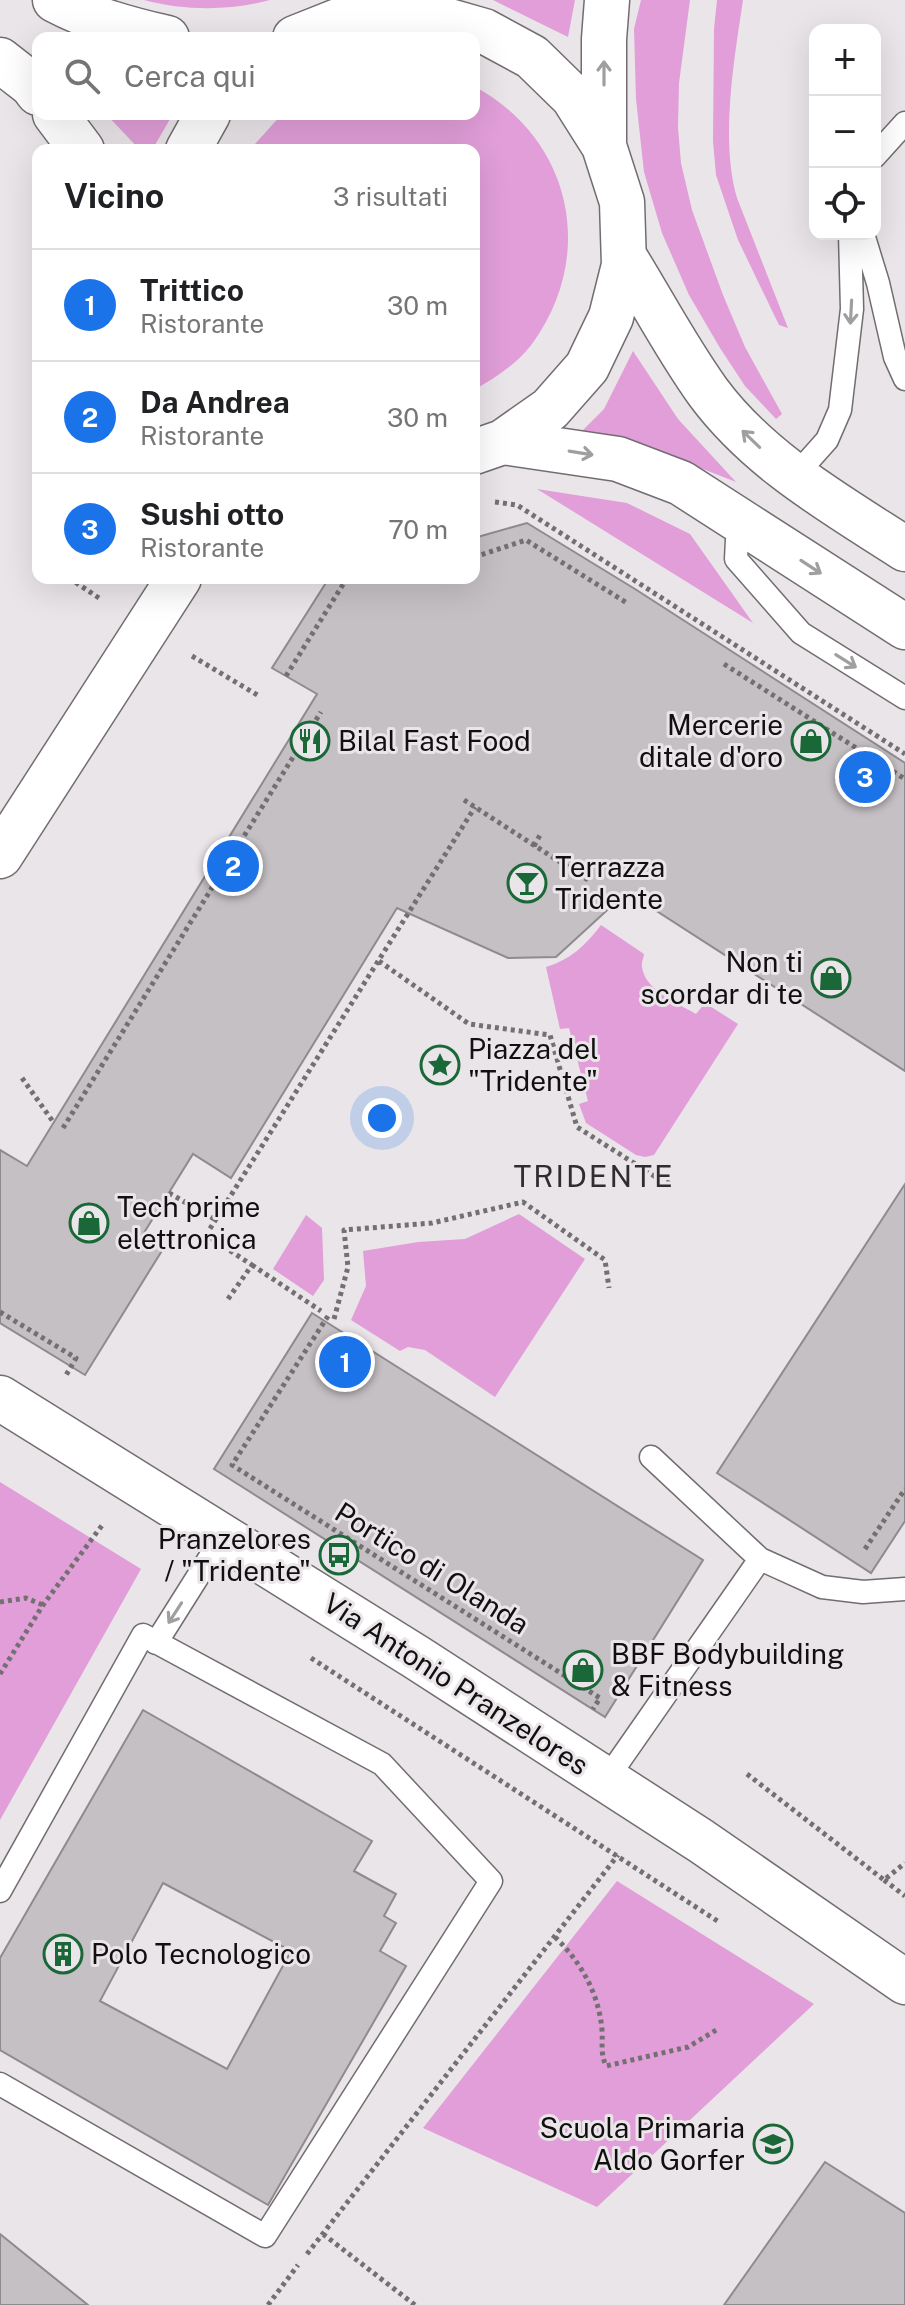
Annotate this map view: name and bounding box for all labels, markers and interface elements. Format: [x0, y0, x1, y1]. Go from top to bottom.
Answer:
map controls [809, 24, 881, 240]
button: + [809, 24, 881, 96]
search box [32, 32, 480, 120]
icon: search [60, 54, 104, 98]
text: Cerca qui [124, 58, 256, 94]
one-way arrow [596, 60, 612, 87]
button: − [809, 96, 881, 168]
button: locate [809, 168, 881, 240]
text: Vicino [64, 176, 164, 216]
text: 3 risultati [333, 181, 448, 212]
text: Trittico [140, 272, 244, 308]
text: 1 [84, 290, 96, 321]
text: 30 m [387, 290, 448, 321]
one-way arrow [843, 298, 858, 325]
text: Ristorante [140, 308, 264, 339]
text: Da Andrea [140, 384, 290, 420]
text: 2 [82, 402, 98, 433]
text: 30 m [387, 402, 448, 433]
text: Ristorante [140, 420, 264, 451]
one-way arrow [742, 430, 761, 449]
one-way arrow [567, 446, 593, 461]
text: Sushi otto [140, 496, 284, 532]
text: 3 [81, 514, 99, 545]
text: 70 m [388, 514, 448, 545]
text: Ristorante [140, 532, 264, 563]
one-way arrow [799, 559, 822, 575]
one-way arrow [834, 653, 856, 670]
place label: Mercerie ditale d'oro [639, 708, 783, 773]
restaurant icon: Bilal Fast Food [289, 720, 331, 762]
shop icon: Mercerie ditale d'oro [790, 720, 832, 762]
place label: Bilal Fast Food [338, 724, 531, 757]
pin: 3 [839, 747, 891, 807]
pin: 2 [207, 836, 259, 896]
place label: Terrazza Tridente [555, 850, 665, 915]
bar icon: Terrazza Tridente [506, 862, 548, 904]
place label: Non ti scordar di te [641, 945, 803, 1010]
shop icon: Non ti scordar di te [810, 957, 852, 999]
place label: Piazza del "Tridente" [468, 1032, 599, 1097]
place icon: Piazza del "Tridente" [419, 1044, 461, 1086]
your location [362, 1098, 402, 1138]
district label: TRIDENTE [513, 1158, 675, 1194]
place label: Tech prime elettronica [117, 1190, 260, 1255]
shop icon: Tech prime elettronica [68, 1202, 110, 1244]
pin: 1 [319, 1332, 371, 1392]
street label: Portico di Olanda [329, 1495, 535, 1640]
place label: Pranzelores / "Tridente" [158, 1522, 311, 1587]
bus stop icon: Pranzelores / "Tridente" [318, 1534, 360, 1576]
street label: Via Antonio Pranzelores [318, 1586, 595, 1781]
one-way arrow [166, 1601, 182, 1624]
place label: BBF Bodybuilding & Fitness [611, 1637, 844, 1702]
shop icon: BBF Bodybuilding & Fitness [562, 1649, 604, 1691]
building icon: Polo Tecnologico [42, 1933, 84, 1975]
place label: Polo Tecnologico [91, 1937, 311, 1970]
place label: Scuola Primaria Aldo Gorfer [539, 2111, 745, 2176]
school or university icon: Scuola Primaria Aldo Gorfer [752, 2123, 794, 2165]

